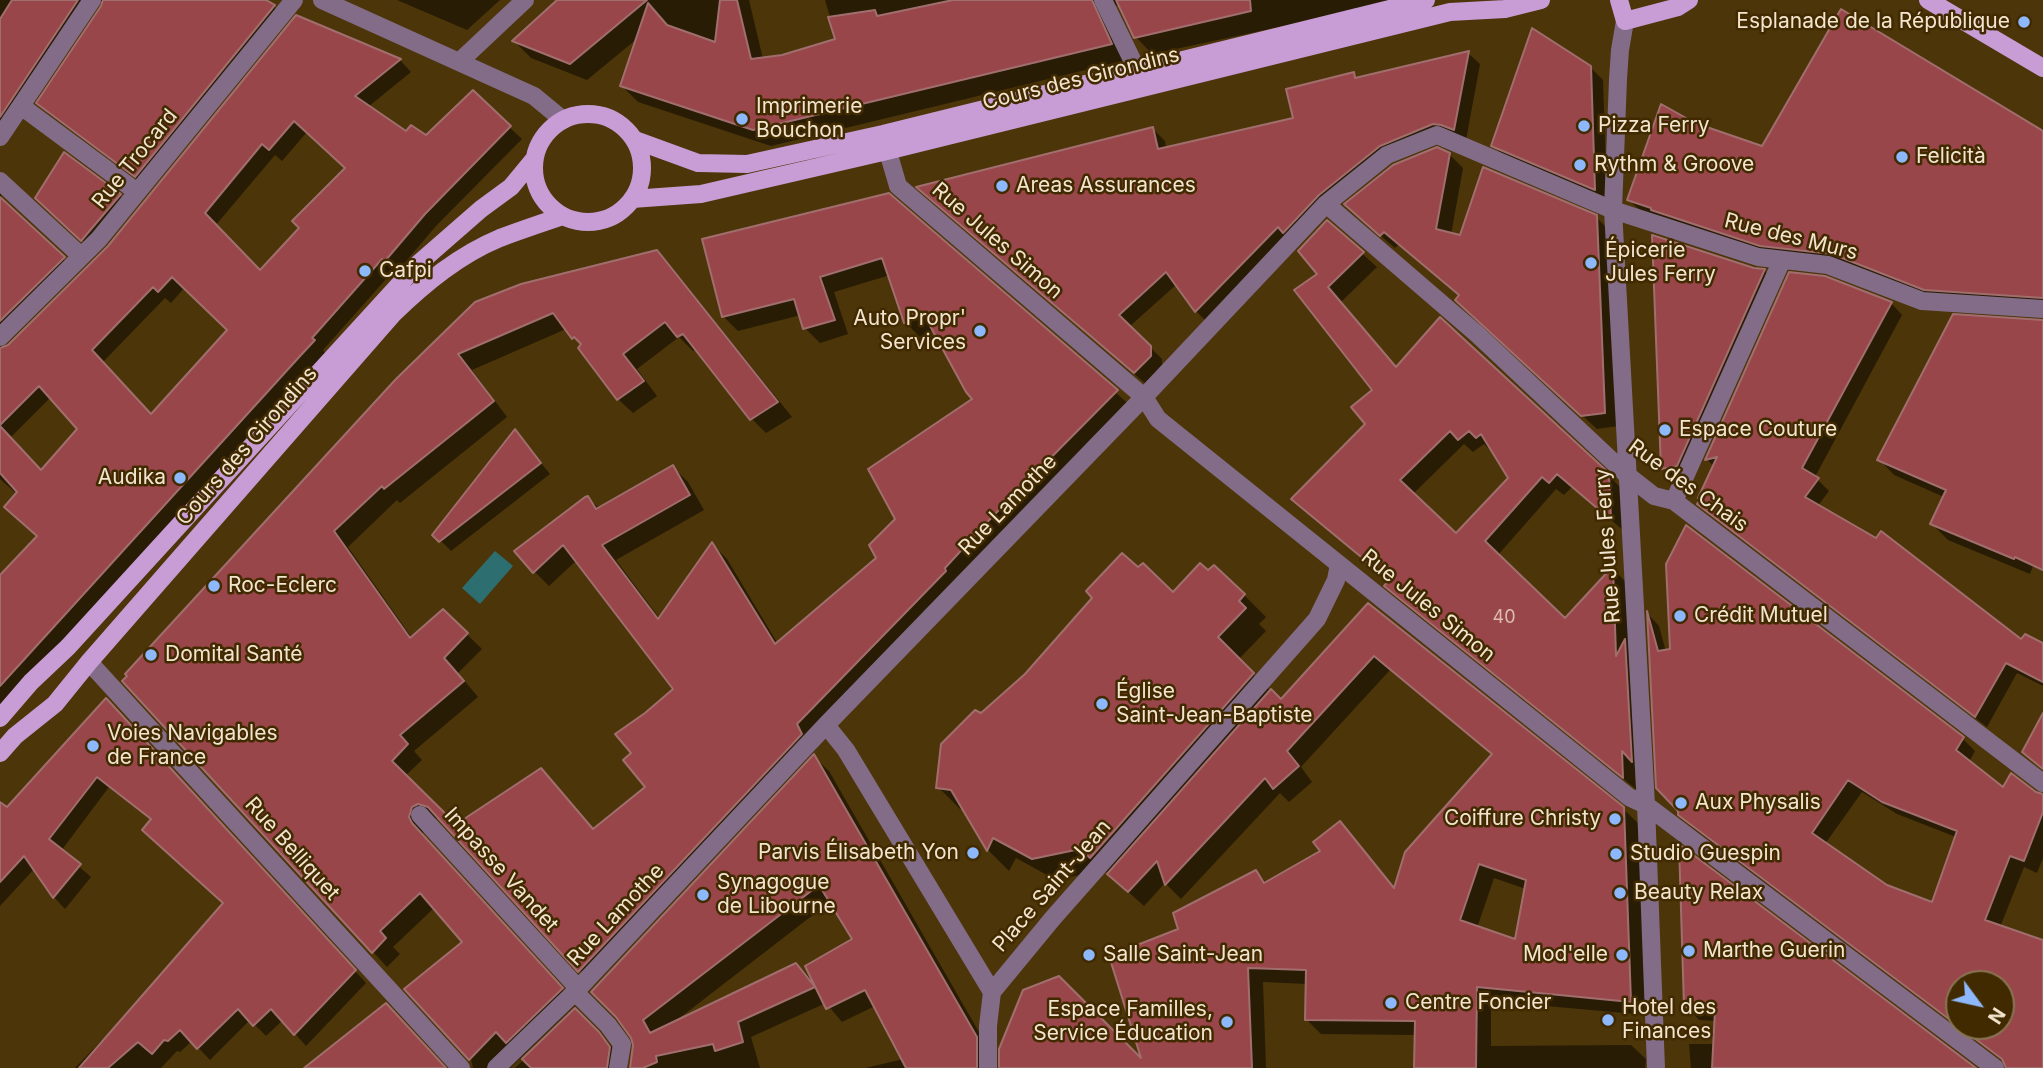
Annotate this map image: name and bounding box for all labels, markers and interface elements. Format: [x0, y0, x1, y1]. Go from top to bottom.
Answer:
place label: Esplanade de la République [1736, 9, 2010, 35]
marker: Esplanade de la République [2016, 14, 2032, 30]
street label: Cours des Girondins [980, 42, 1182, 116]
place label: Imprimerie Bouchon [756, 94, 862, 144]
street label: Rue Trocard [87, 104, 183, 214]
marker: Imprimerie Bouchon [734, 111, 750, 127]
place label: Pizza Ferry [1598, 113, 1709, 139]
marker: Pizza Ferry [1576, 118, 1592, 134]
place label: Felicità [1916, 144, 1986, 170]
marker: Felicità [1894, 149, 1910, 165]
place label: Rythm & Groove [1594, 152, 1754, 178]
marker: Rythm & Groove [1572, 157, 1588, 173]
place label: Areas Assurances [1016, 173, 1196, 199]
street label: Rue Jules Simon [927, 177, 1067, 305]
marker: Areas Assurances [994, 178, 1010, 194]
street label: Rue des Murs [1722, 208, 1860, 266]
place label: Épicerie Jules Ferry [1605, 238, 1716, 288]
marker: Épicerie Jules Ferry [1583, 255, 1599, 271]
place label: Cafpi [379, 258, 432, 284]
marker: Cafpi [357, 263, 373, 279]
place label: Auto Propr' Services [853, 306, 966, 356]
marker: Auto Propr' Services [972, 323, 988, 339]
street label: Cours des Girondins [171, 361, 323, 531]
place label: Espace Couture [1679, 417, 1837, 443]
marker: Espace Couture [1657, 422, 1673, 438]
street label: Rue des Chais [1623, 434, 1753, 538]
street label: Rue Lamothe [954, 449, 1062, 561]
place label: Audika [98, 465, 166, 491]
street label: Rue Jules Ferry [1590, 468, 1626, 624]
marker: Audika [172, 470, 188, 486]
street label: Rue Jules Simon [1356, 544, 1500, 668]
place label: Roc-Eclerc [228, 573, 337, 599]
marker: Roc-Eclerc [206, 578, 222, 594]
place label: Crédit Mutuel [1694, 603, 1828, 629]
house number: 40 [1493, 607, 1515, 629]
marker: Crédit Mutuel [1672, 608, 1688, 624]
place label: Domital Santé [165, 642, 303, 668]
marker: Domital Santé [143, 647, 159, 663]
place label: Église Saint-Jean-Baptiste [1116, 679, 1313, 729]
marker: Église Saint-Jean-Baptiste [1094, 696, 1110, 712]
place label: Voies Navigables de France [107, 721, 277, 771]
marker: Voies Navigables de France [85, 738, 101, 754]
place label: Aux Physalis [1695, 790, 1821, 816]
street label: Rue Belliquet [239, 792, 345, 906]
marker: Aux Physalis [1673, 795, 1689, 811]
street label: Impasse Vandet [439, 803, 563, 937]
place label: Coiffure Christy [1444, 806, 1601, 832]
marker: Coiffure Christy [1607, 811, 1623, 827]
street label: Place Saint-Jean [988, 815, 1116, 957]
place label: Parvis Élisabeth Yon [758, 840, 959, 866]
place label: Studio Guespin [1630, 841, 1781, 867]
marker: Parvis Élisabeth Yon [965, 845, 981, 861]
marker: Studio Guespin [1608, 846, 1624, 862]
street label: Rue Lamothe [562, 859, 670, 971]
place label: Synagogue de Libourne [717, 870, 836, 920]
place label: Beauty Relax [1634, 880, 1763, 906]
marker: Beauty Relax [1612, 885, 1628, 901]
marker: Synagogue de Libourne [695, 887, 711, 903]
place label: Marthe Guerin [1703, 938, 1845, 964]
place label: Salle Saint-Jean [1103, 942, 1263, 968]
place label: Mod'elle [1523, 942, 1608, 968]
marker: Marthe Guerin [1681, 943, 1697, 959]
marker: Salle Saint-Jean [1081, 947, 1097, 963]
marker: Mod'elle [1614, 947, 1630, 963]
north arrow [1945, 970, 2015, 1040]
place label: Centre Foncier [1405, 990, 1551, 1016]
marker: Centre Foncier [1383, 995, 1399, 1011]
place label: Hotel des Finances [1622, 995, 1716, 1045]
place label: Espace Familles, Service Éducation [1033, 997, 1213, 1047]
text: N [1983, 1003, 2010, 1028]
marker: Hotel des Finances [1600, 1012, 1616, 1028]
marker: Espace Familles, Service Éducation [1219, 1014, 1235, 1030]

